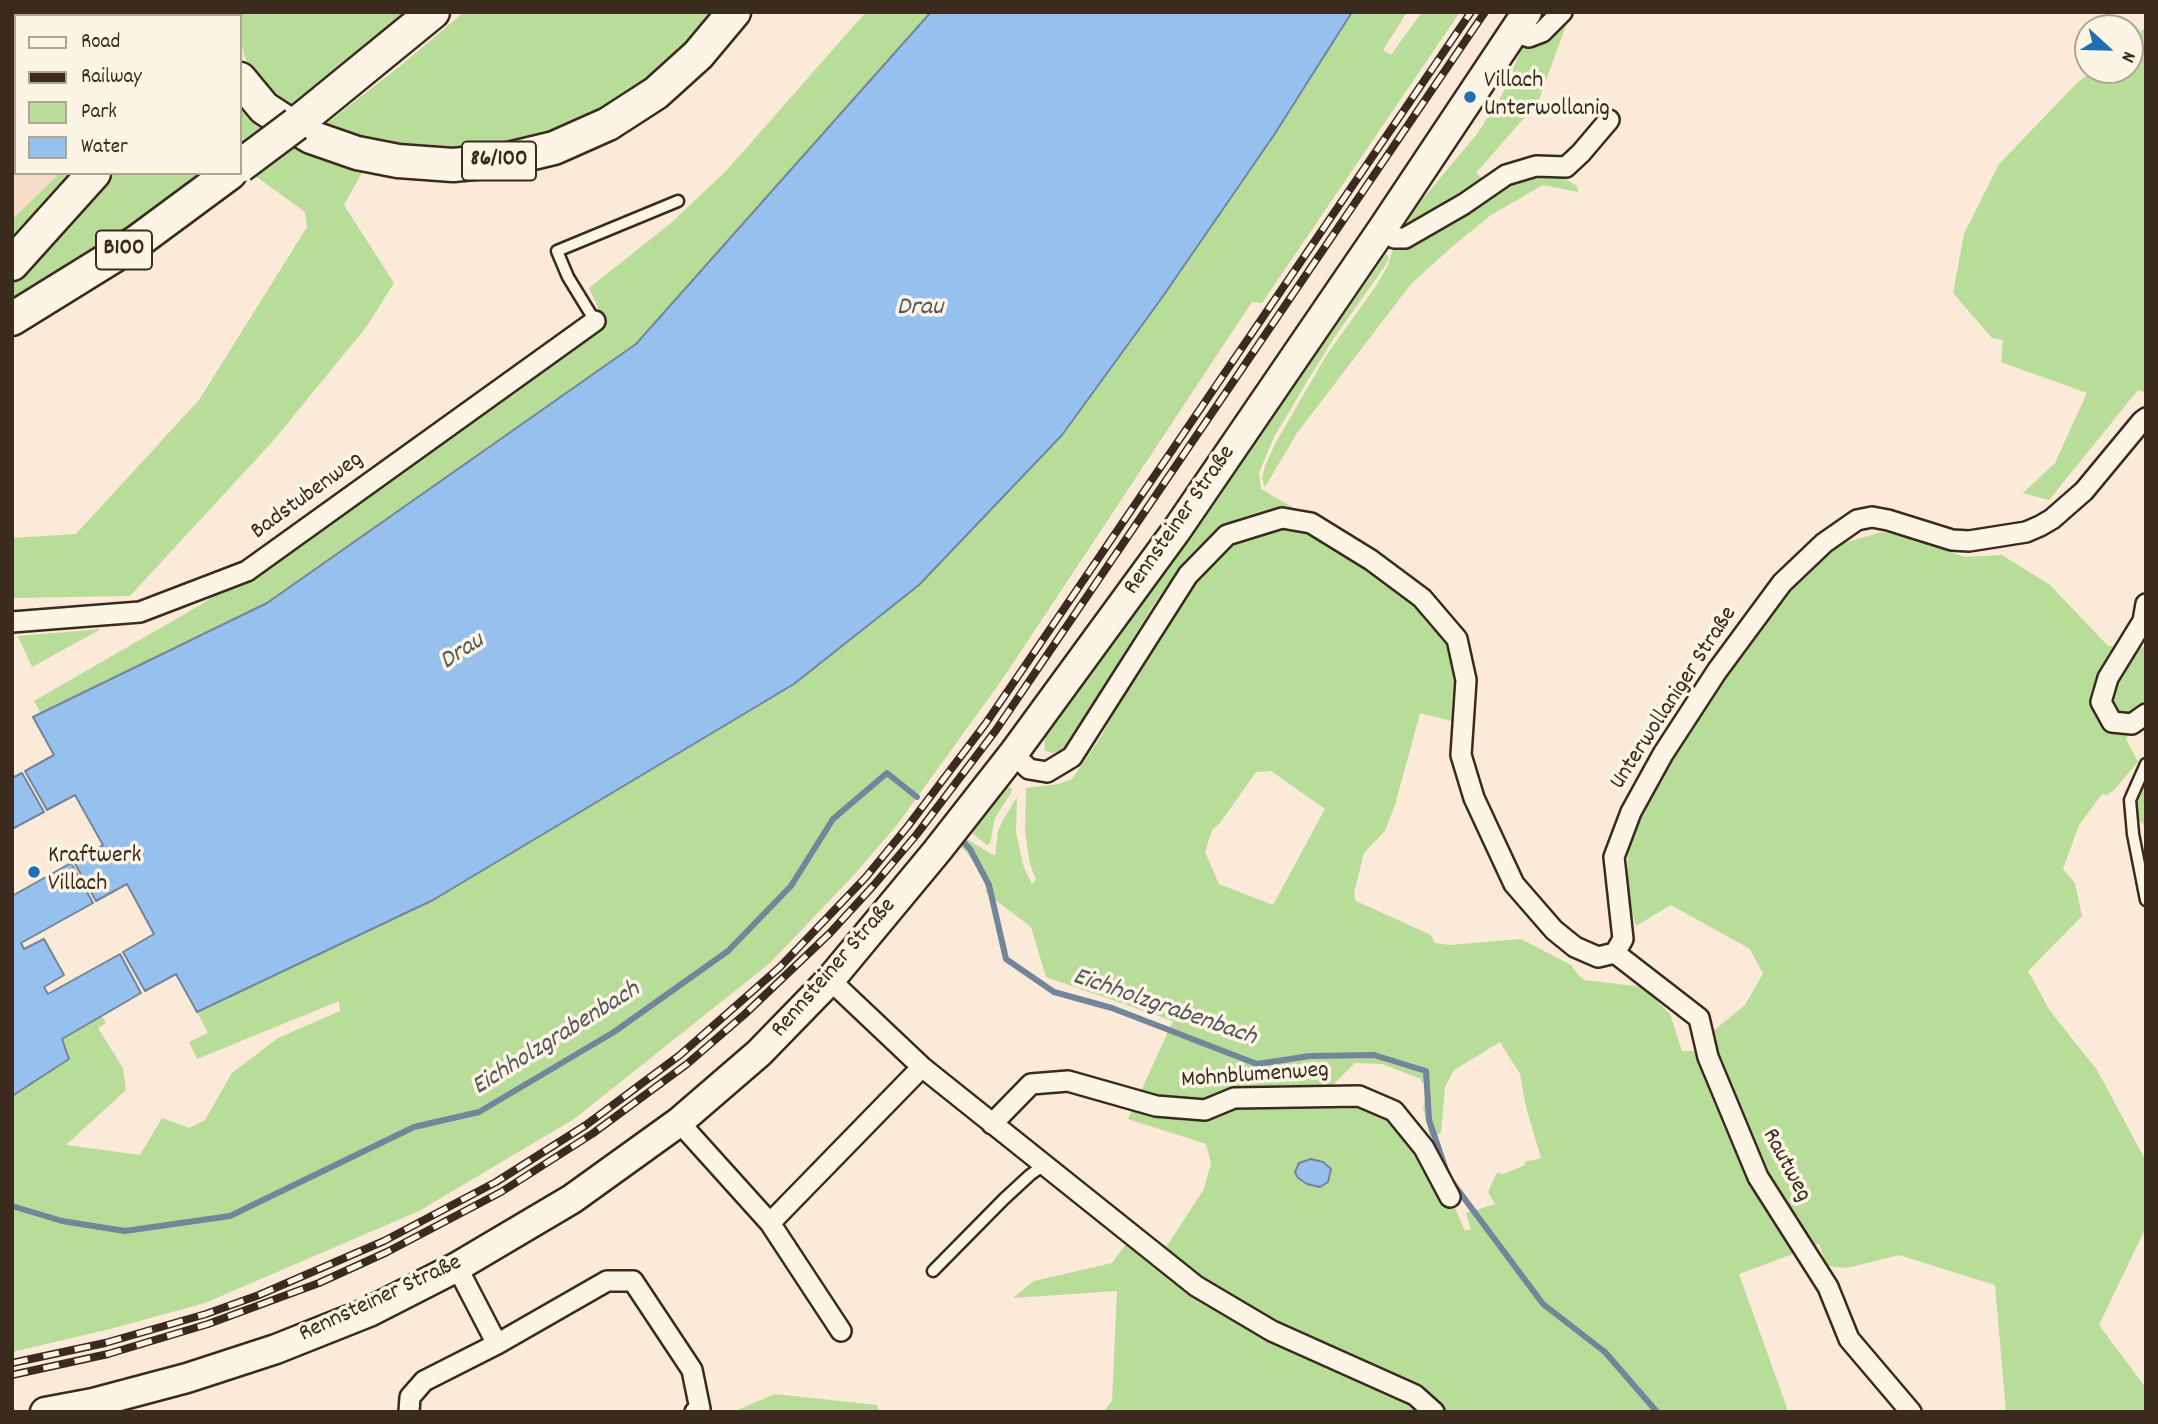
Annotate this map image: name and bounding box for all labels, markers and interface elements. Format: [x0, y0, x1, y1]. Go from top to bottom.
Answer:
legend [14, 14, 242, 175]
north arrow [2074, 14, 2144, 84]
text: Road [81, 28, 120, 58]
text: N [2113, 47, 2141, 66]
text: Railway [81, 63, 142, 93]
place label: Villach Unterwollanig [1484, 69, 1610, 125]
marker: Villach Unterwollanig [1462, 89, 1478, 105]
text: Park [81, 98, 117, 128]
text: Water [81, 133, 128, 163]
road number: 86/100 [462, 142, 536, 180]
road number: B100 [96, 230, 152, 270]
water label: Drau [897, 293, 943, 325]
street label: Rennsteiner Straße [1119, 441, 1243, 601]
street label: Badstubenweg [246, 447, 370, 547]
street label: Unterwollaniger Straße [1605, 602, 1745, 796]
water label: Drau [435, 627, 491, 679]
place label: Kraftwerk Villach [48, 844, 141, 900]
marker: Kraftwerk Villach [26, 864, 42, 880]
street label: Rennsteiner Straße [766, 893, 904, 1045]
water label: Eichholzgrabenbach [1068, 963, 1260, 1055]
water label: Eichholzgrabenbach [467, 976, 647, 1104]
street label: Mohnblumenweg [1180, 1057, 1330, 1097]
street label: Rautweg [1754, 1125, 1816, 1207]
street label: Rennsteiner Straße [295, 1250, 467, 1350]

